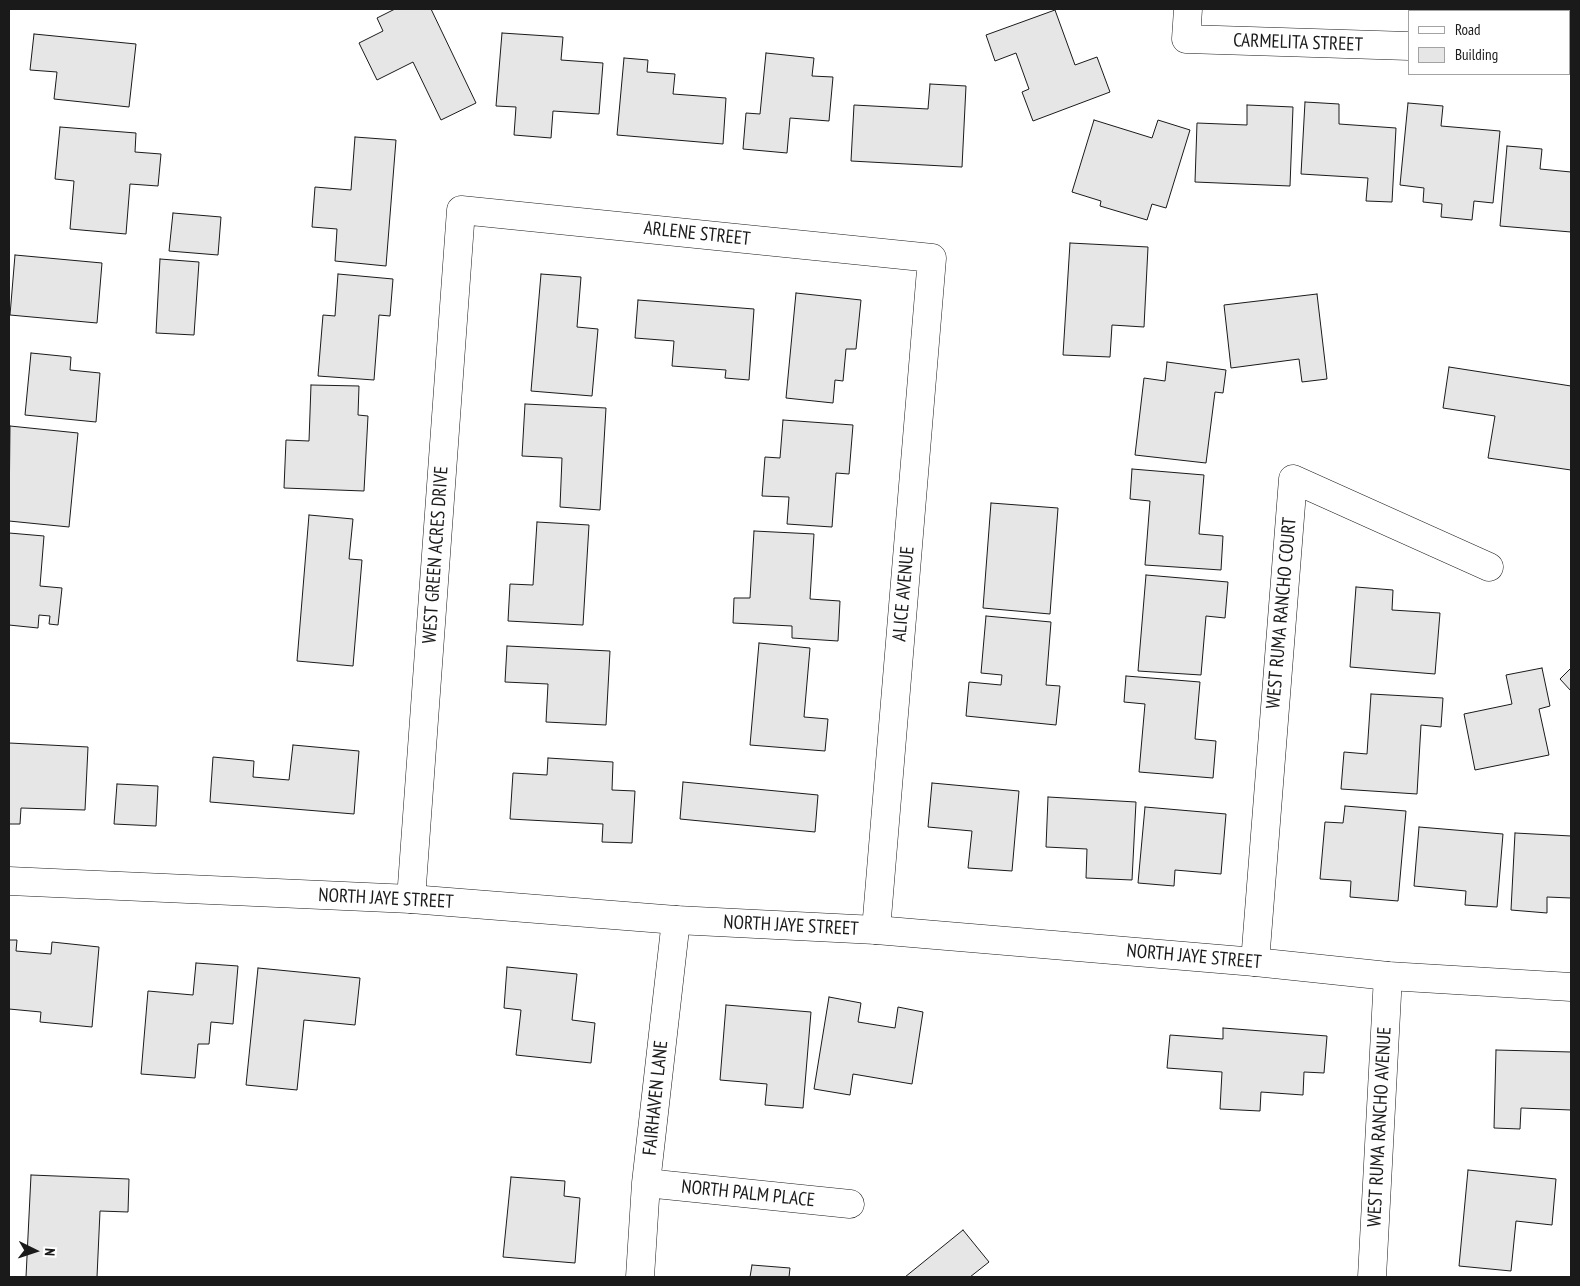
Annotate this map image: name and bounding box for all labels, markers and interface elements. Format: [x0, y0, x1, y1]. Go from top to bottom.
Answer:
legend [1408, 10, 1570, 75]
text: Road [1455, 20, 1481, 39]
street label: CARMELITA STREET [1233, 29, 1363, 57]
text: Building [1455, 45, 1498, 64]
street label: ARLENE STREET [643, 217, 751, 251]
street label: WEST GREEN ACRES DRIVE [418, 466, 454, 644]
street label: WEST RUMA RANCHO COURT [1262, 516, 1302, 710]
street label: ALICE AVENUE [888, 545, 920, 643]
street label: NORTH JAYE STREET [318, 884, 454, 914]
street label: NORTH JAYE STREET [723, 911, 859, 941]
street label: NORTH JAYE STREET [1126, 940, 1262, 974]
street label: WEST RUMA RANCHO AVENUE [1363, 1026, 1397, 1228]
street label: FAIRHAVEN LANE [639, 1039, 673, 1157]
street label: NORTH PALM PLACE [680, 1176, 816, 1212]
north arrow [10, 1226, 60, 1276]
text: N [41, 1248, 59, 1256]

